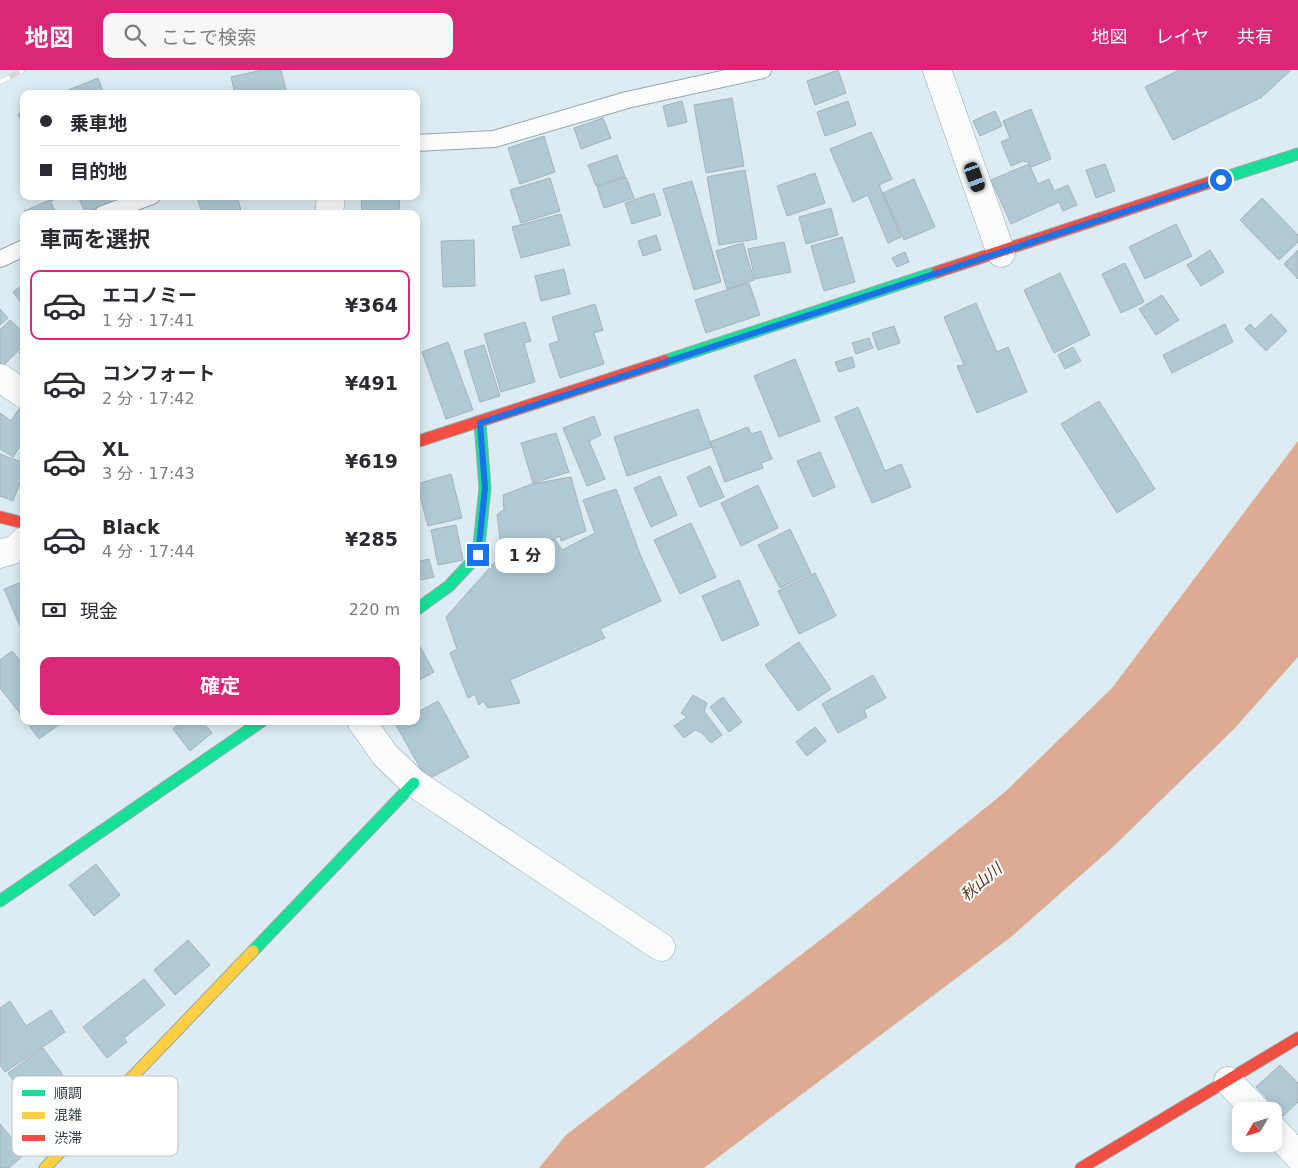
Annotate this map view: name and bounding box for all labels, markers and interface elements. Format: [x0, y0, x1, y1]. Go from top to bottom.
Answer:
search box [103, 13, 453, 58]
icon: search [121, 21, 149, 49]
text: 地図 [25, 24, 73, 52]
text: ここで検索 [161, 26, 256, 48]
text: 地図 [1092, 26, 1128, 47]
text: レイヤ [1156, 26, 1209, 47]
text: 共有 [1237, 26, 1273, 47]
text: 乗車地 [70, 112, 127, 134]
text: 目的地 [70, 160, 127, 182]
car [962, 160, 987, 194]
route start [1210, 169, 1232, 191]
text: 車両を選択 [40, 227, 150, 252]
icon: car [42, 283, 87, 328]
text: エコノミー [102, 284, 197, 306]
text: ¥364 [345, 294, 398, 316]
text: 1 分 · 17:41 [102, 311, 195, 330]
icon: car [42, 361, 87, 406]
text: コンフォート [102, 362, 215, 384]
text: ¥491 [345, 372, 398, 394]
text: 2 分 · 17:42 [102, 389, 195, 408]
text: XL [102, 438, 129, 460]
icon: car [42, 439, 87, 484]
text: ¥619 [345, 450, 398, 472]
text: 3 分 · 17:43 [102, 464, 195, 483]
text: Black [102, 516, 160, 538]
icon: car [42, 517, 87, 562]
text: ¥285 [345, 528, 398, 550]
callout: 1 分 [496, 538, 556, 572]
text: 4 分 · 17:44 [102, 542, 195, 561]
route end [467, 544, 489, 566]
text: 1 分 [509, 546, 541, 565]
icon: cash [40, 596, 68, 624]
text: 現金 [80, 600, 118, 622]
text: 220 m [349, 600, 400, 619]
button: 確定 [40, 657, 400, 715]
water label: 秋山川 [957, 858, 1007, 905]
legend [12, 1076, 178, 1156]
text: 順調 [54, 1085, 82, 1101]
north arrow [1232, 1102, 1282, 1152]
map controls [1232, 1102, 1282, 1152]
text: 混雑 [54, 1107, 82, 1123]
text: 渋滞 [54, 1130, 82, 1146]

